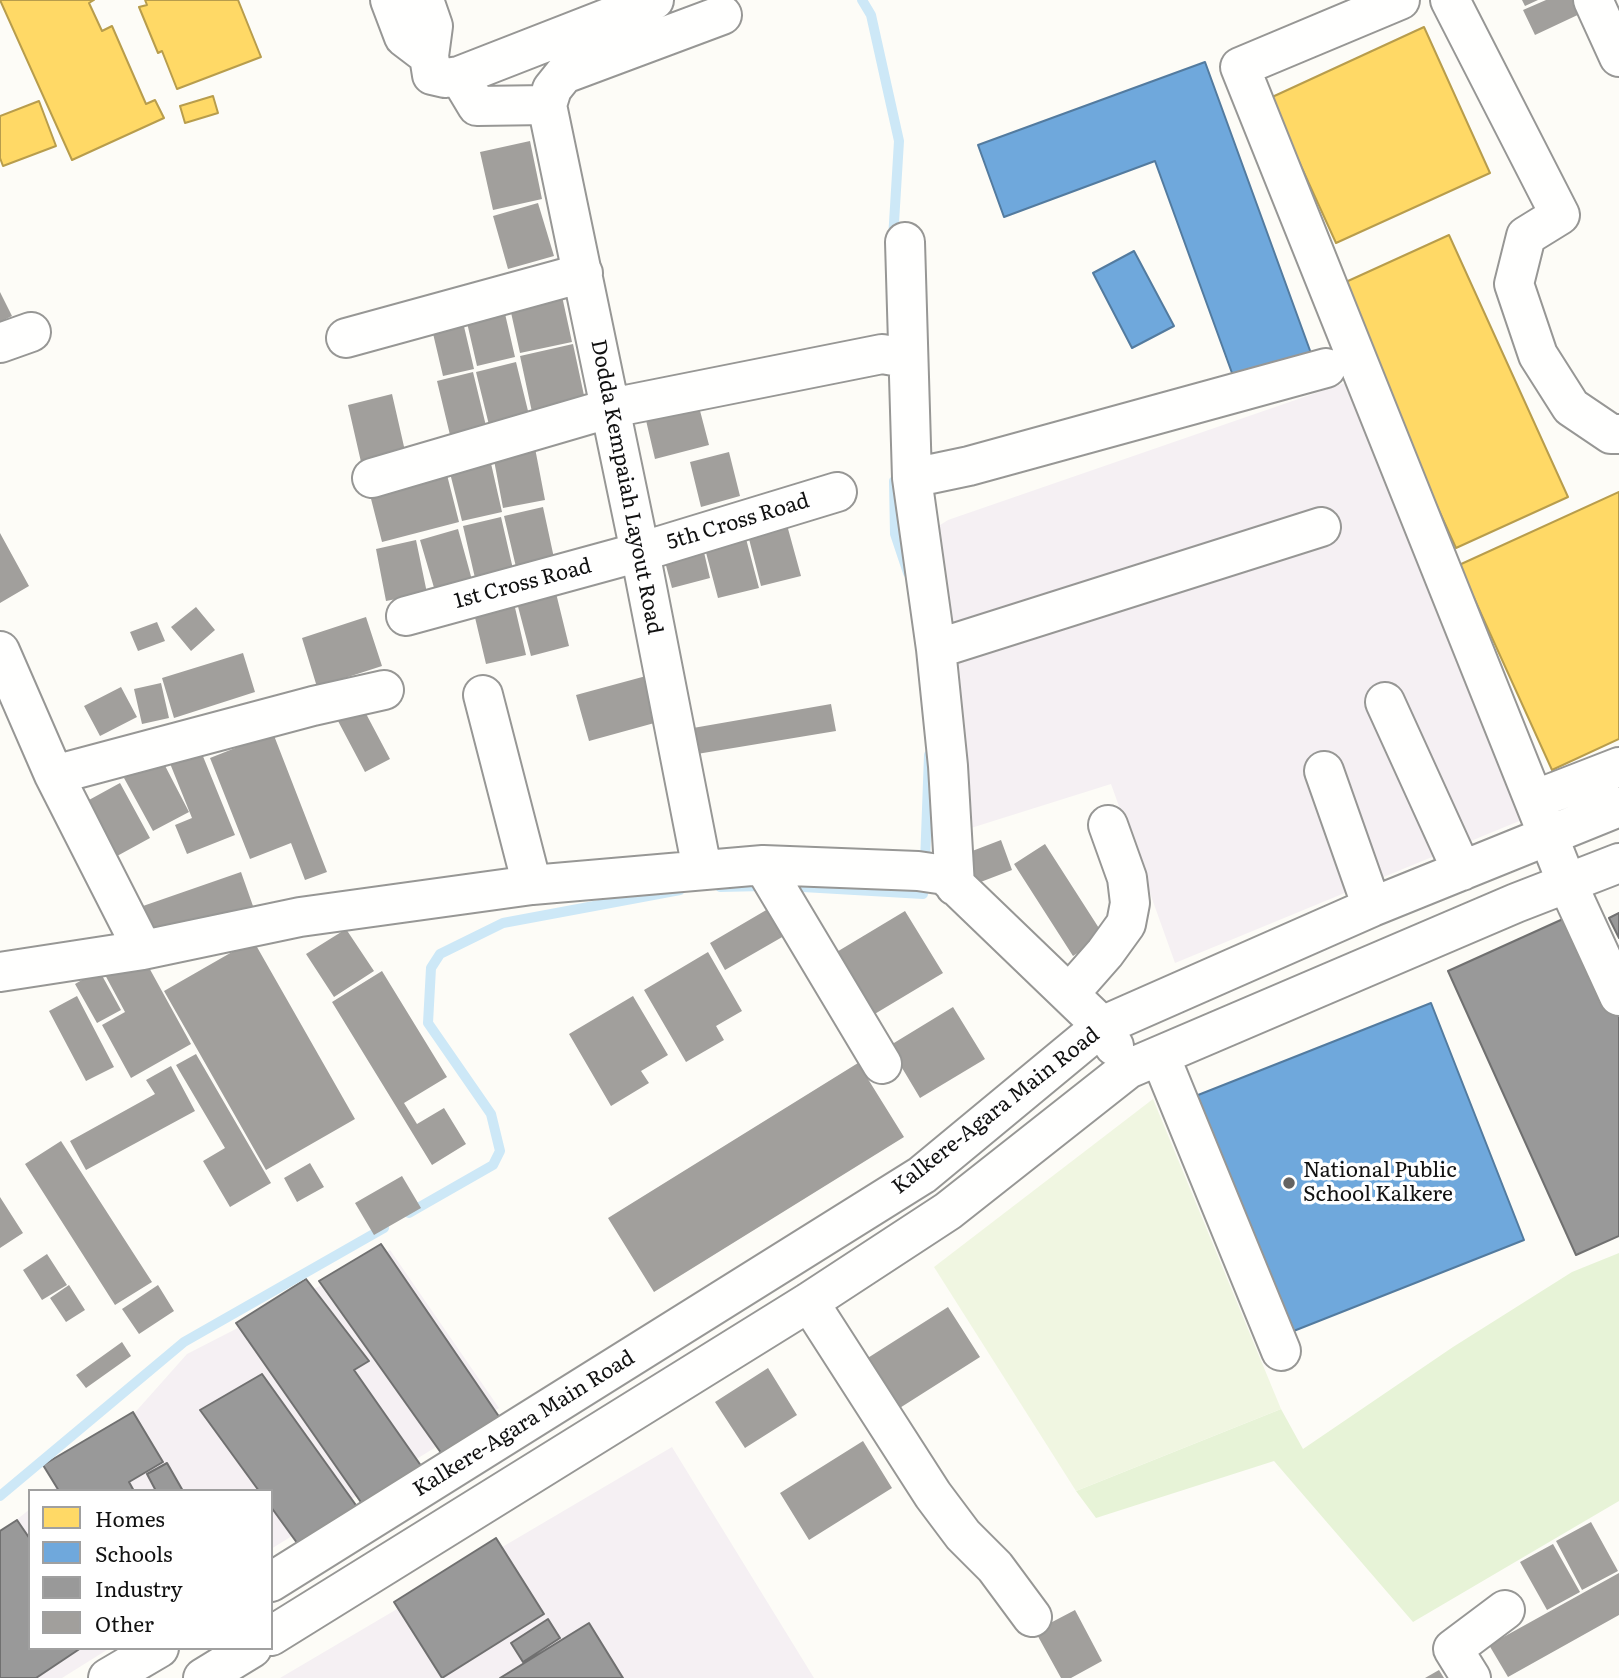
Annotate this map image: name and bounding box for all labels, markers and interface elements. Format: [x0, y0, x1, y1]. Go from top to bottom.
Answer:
street label: Dodda Kempaiah Layout Road [585, 337, 667, 637]
street label: 5th Cross Road [664, 488, 812, 556]
street label: 1st Cross Road [452, 554, 594, 614]
street label: Kalkere-Agara Main Road [887, 1022, 1105, 1200]
place label: National Public School Kalkere [1303, 1158, 1457, 1208]
marker: National Public School Kalkere [1281, 1175, 1297, 1191]
street label: Kalkere-Agara Main Road [409, 1345, 639, 1503]
legend [28, 1489, 273, 1650]
text: Homes [95, 1502, 165, 1533]
text: Schools [95, 1537, 173, 1568]
text: Industry [95, 1572, 183, 1603]
text: Other [95, 1607, 154, 1638]

